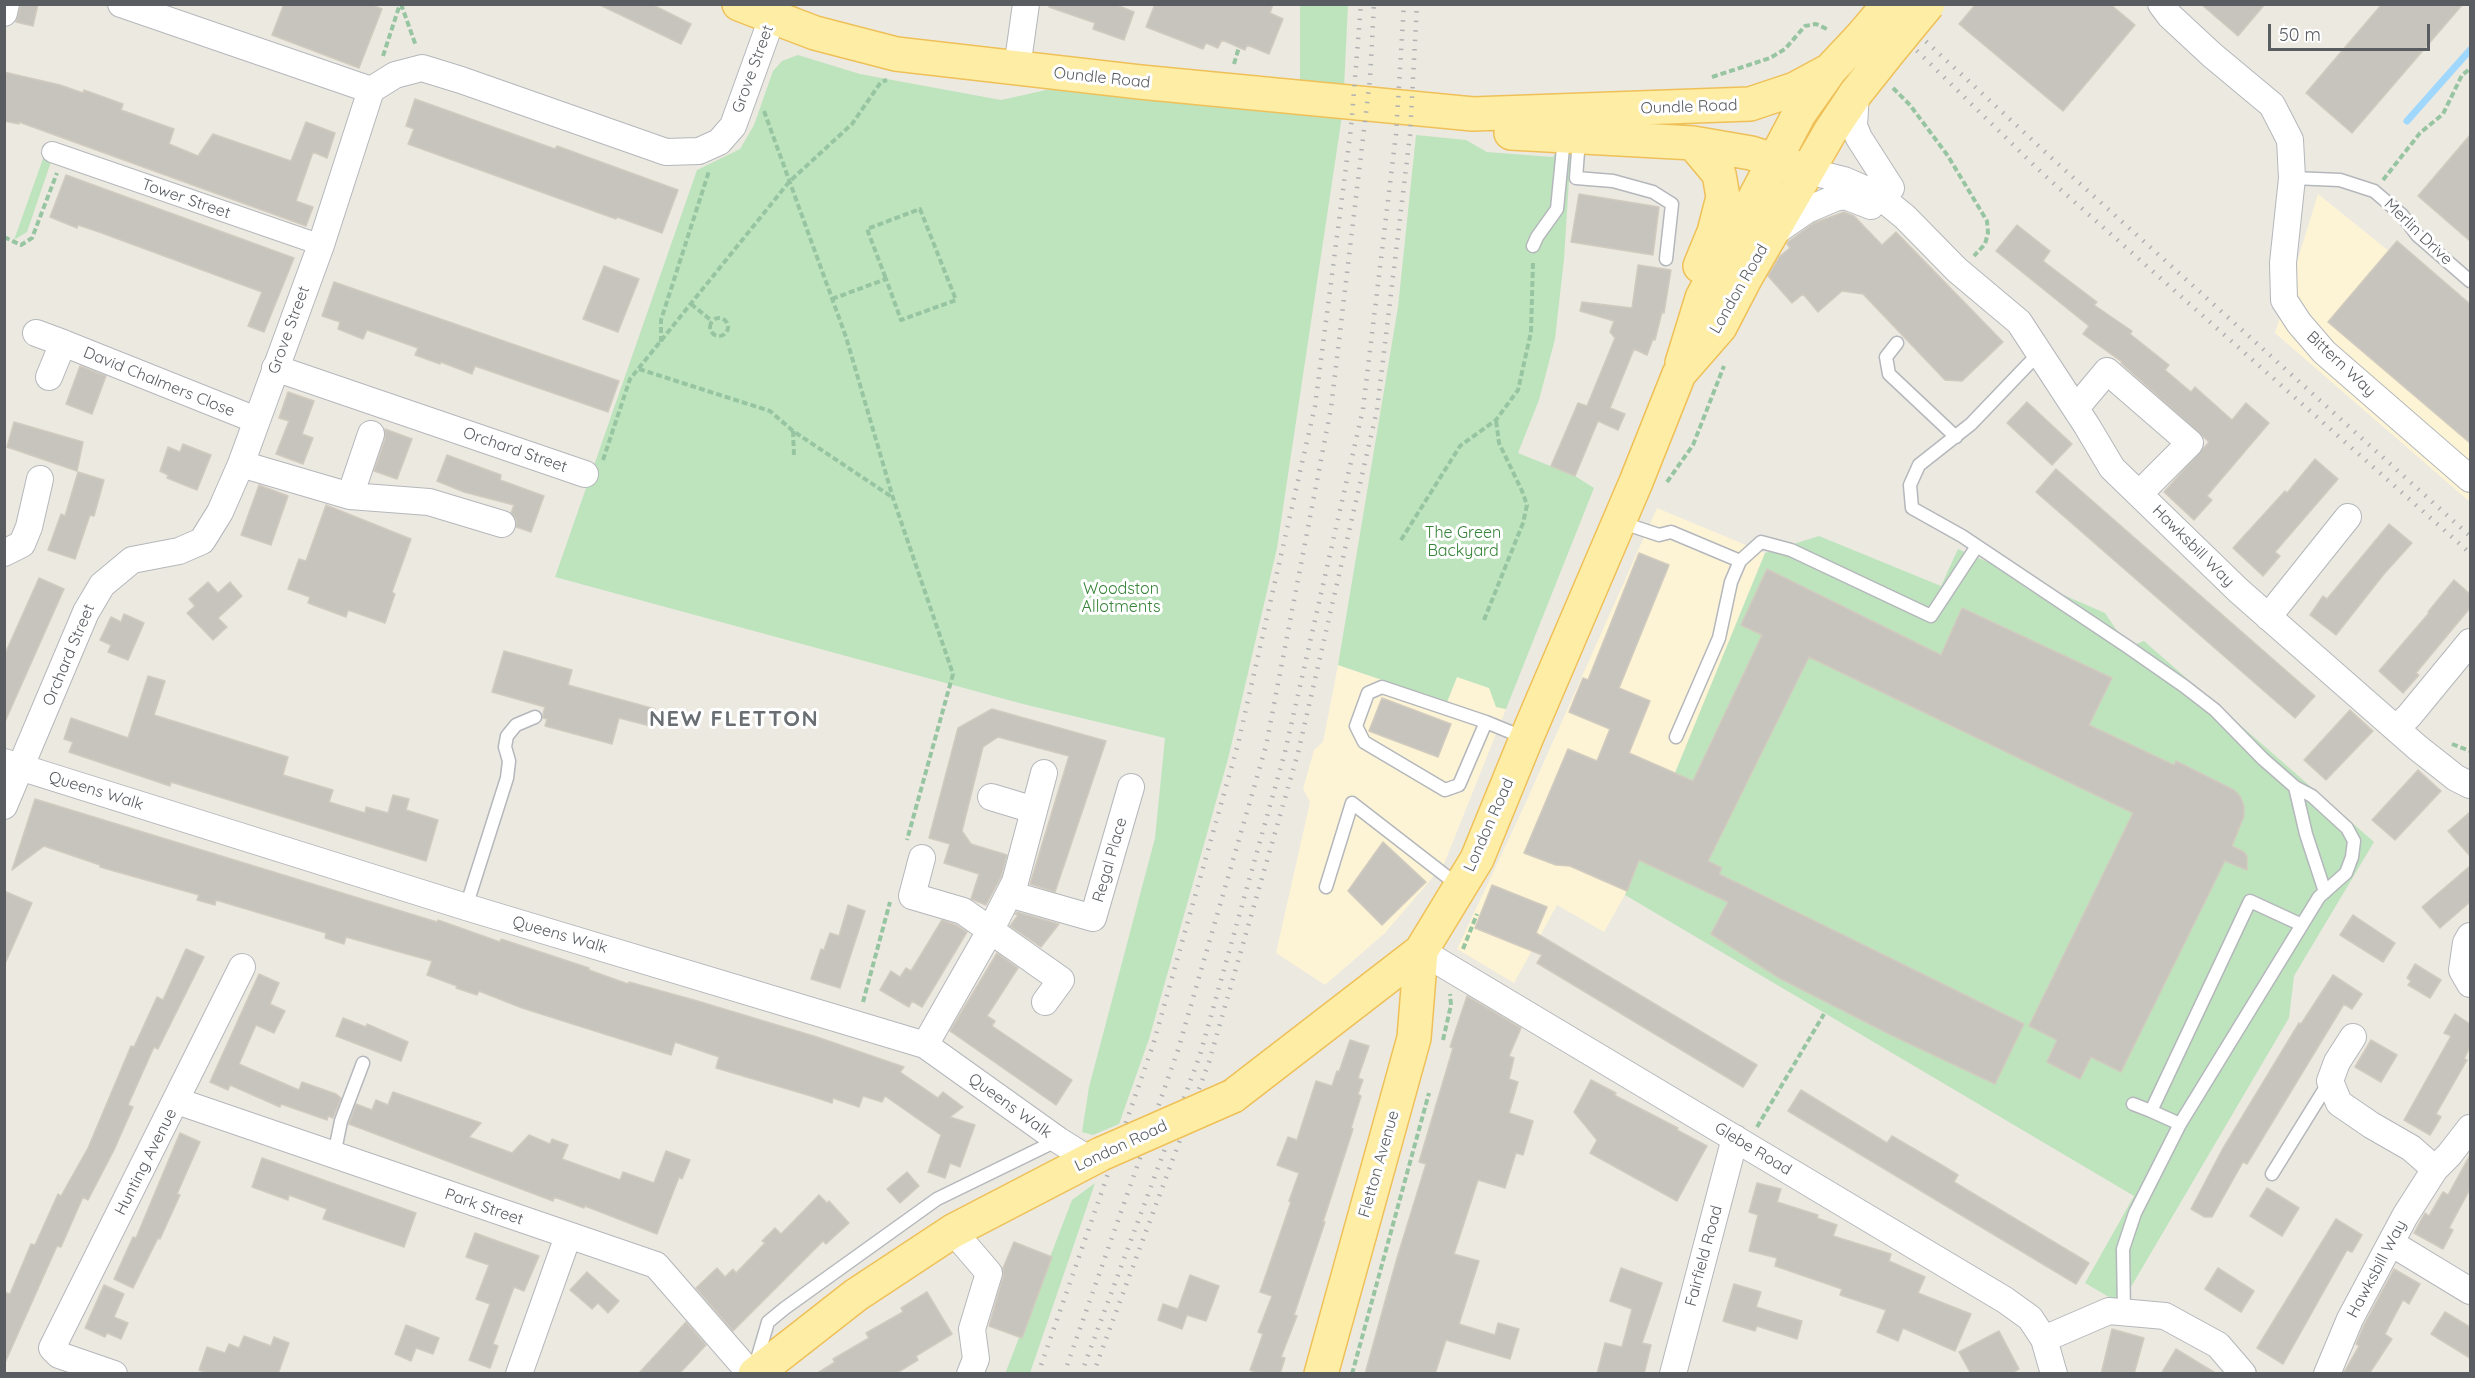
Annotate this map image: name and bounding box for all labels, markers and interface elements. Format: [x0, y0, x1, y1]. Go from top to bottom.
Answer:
scale bar [2271, 12, 2433, 50]
street label: Grove Street [728, 22, 778, 116]
text: 50 m [2279, 23, 2321, 46]
street label: Oundle Road [1053, 63, 1151, 93]
street label: Oundle Road [1640, 96, 1738, 118]
street label: Tower Street [139, 175, 233, 223]
street label: Merlin Drive [2380, 195, 2456, 269]
street label: London Road [1706, 241, 1772, 337]
street label: Grove Street [264, 283, 314, 377]
street label: Bittern Way [2302, 327, 2380, 401]
street label: David Chalmers Close [80, 343, 238, 421]
street label: Orchard Street [460, 423, 570, 477]
street label: Hawksbill Way [2148, 501, 2238, 591]
park label: The Green Backyard [1425, 523, 1501, 561]
park label: Woodston Allotments [1082, 579, 1160, 617]
street label: Orchard Street [39, 601, 99, 709]
district label: NEW FLETTON [649, 706, 819, 732]
street label: Queens Walk [46, 768, 146, 814]
street label: London Road [1460, 775, 1518, 875]
street label: Regal Place [1089, 815, 1131, 905]
street label: Queens Walk [510, 912, 610, 958]
street label: Queens Walk [965, 1069, 1055, 1143]
street label: Hunting Avenue [111, 1106, 181, 1218]
street label: Fletton Avenue [1355, 1108, 1403, 1220]
street label: London Road [1072, 1116, 1170, 1176]
street label: Glebe Road [1711, 1119, 1795, 1179]
street label: Park Street [442, 1185, 526, 1229]
street label: Fairfield Road [1681, 1204, 1727, 1308]
street label: Hawksbill Way [2343, 1217, 2411, 1321]

